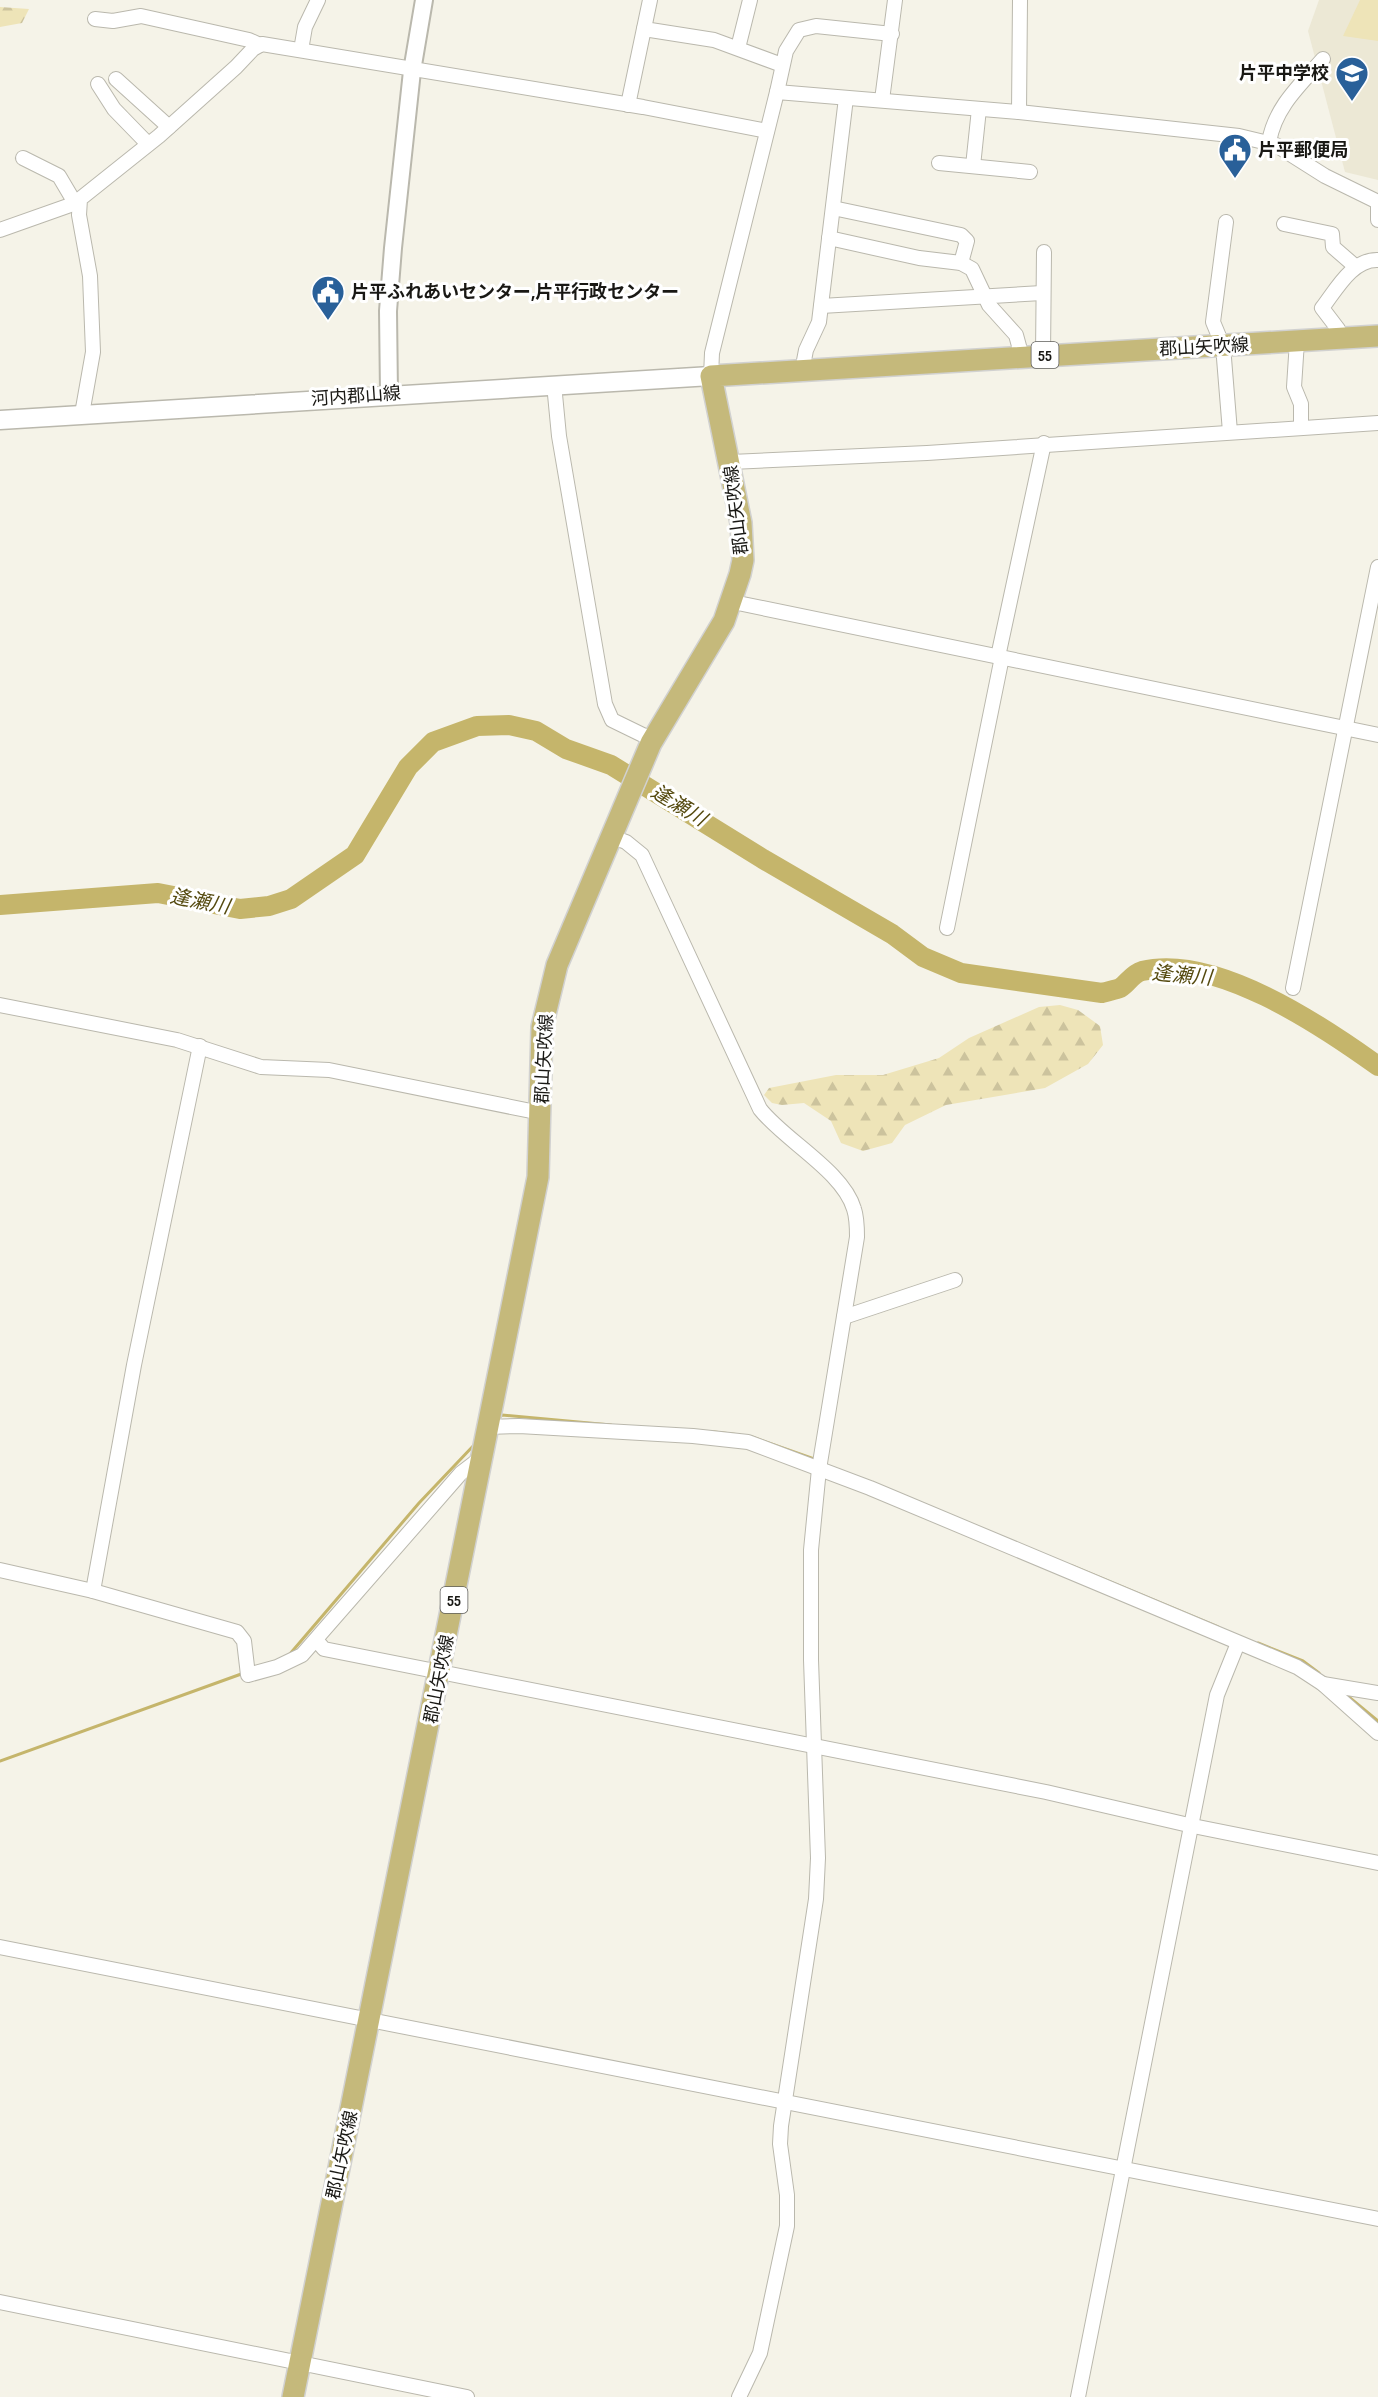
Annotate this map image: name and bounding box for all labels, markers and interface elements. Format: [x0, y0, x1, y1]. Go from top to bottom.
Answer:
school or university icon: 片平中学校 [1334, 55, 1370, 102]
place label: 片平中学校 [1239, 63, 1329, 84]
public building icon: 片平郵便局 [1217, 132, 1253, 179]
place label: 片平郵便局 [1258, 140, 1348, 161]
public building icon: 片平ふれあいセンター,片平行政センター [310, 274, 346, 321]
place label: 片平ふれあいセンター,片平行政センター [351, 281, 679, 303]
street label: 郡山矢吹線 [1159, 335, 1250, 360]
road number: 55 [1032, 342, 1058, 368]
street label: 河内郡山線 [310, 383, 402, 410]
street label: 郡山矢吹線 [721, 464, 752, 556]
water label: 逢瀬川 [647, 780, 712, 833]
water label: 逢瀬川 [168, 884, 234, 920]
water label: 逢瀬川 [1151, 961, 1215, 991]
street label: 郡山矢吹線 [532, 1014, 557, 1105]
road number: 55 [440, 1587, 468, 1613]
street label: 郡山矢吹線 [421, 1633, 458, 1725]
street label: 郡山矢吹線 [323, 2109, 362, 2201]

